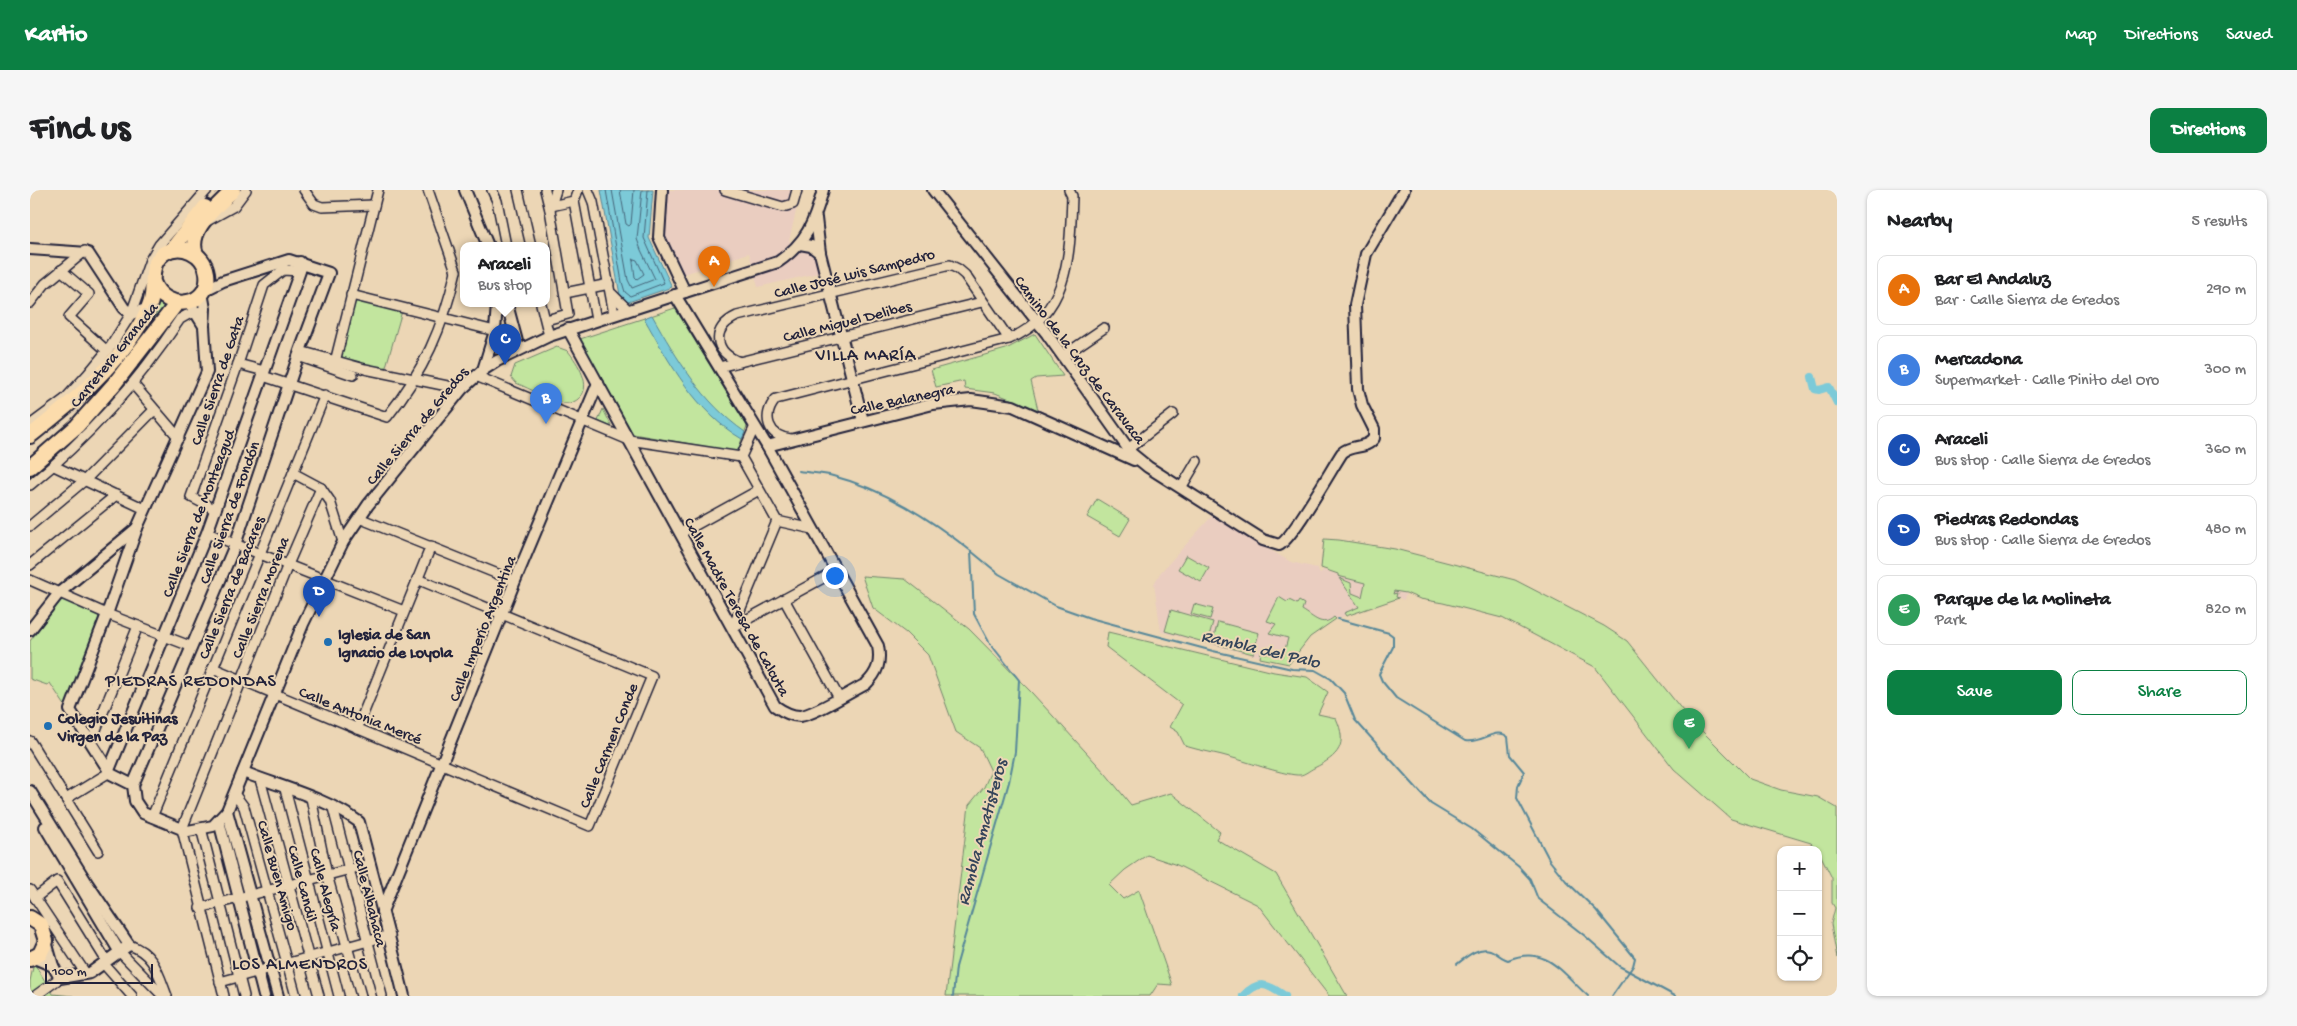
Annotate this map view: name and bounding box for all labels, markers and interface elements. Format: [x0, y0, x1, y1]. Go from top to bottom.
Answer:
text: Kartio [25, 21, 88, 50]
text: Map [2065, 25, 2097, 46]
text: Directions [2125, 25, 2198, 46]
text: Saved [2226, 25, 2272, 46]
button: Directions [2150, 108, 2267, 153]
text: Find us [30, 110, 130, 151]
text: Nearby [1887, 210, 1952, 235]
text: 5 results [2192, 213, 2247, 232]
popup [460, 242, 550, 307]
pin: A [698, 246, 730, 287]
street label: Calle José Luis Sampedro [772, 246, 937, 305]
text: Araceli [478, 254, 531, 277]
text: Bar El Andaluz [1935, 269, 2050, 292]
street label: Camino de la Cruz de Caravaca [1009, 273, 1148, 450]
text: Bus stop [478, 277, 532, 296]
text: A [1899, 281, 1909, 300]
text: 290 m [2206, 281, 2246, 300]
text: Bar · Calle Sierra de Gredos [1935, 292, 2119, 311]
street label: Calle Miguel Delibes [782, 298, 915, 349]
street label: Carretera Granada [68, 299, 165, 413]
street label: Calle Sierra de Gata [188, 313, 251, 448]
pin: C [489, 324, 521, 365]
district label: VILLA MARÍA [815, 346, 917, 367]
text: Mercadona [1935, 349, 2022, 372]
text: B [1900, 361, 1908, 380]
text: 300 m [2204, 361, 2246, 380]
street label: Calle Sierra de Gredos [364, 363, 474, 490]
text: Supermarket · Calle Pinito del Oro [1935, 372, 2159, 391]
street label: Calle Balanegra [849, 381, 957, 422]
pin: B [530, 383, 562, 424]
street label: Calle Sierra de Monteagud [160, 426, 242, 601]
text: Araceli [1935, 429, 1988, 452]
street label: Calle Sierra de Fondón [197, 439, 266, 587]
text: C [1900, 441, 1908, 460]
text: 360 m [2205, 441, 2246, 460]
text: Bus stop · Calle Sierra de Gredos [1935, 452, 2150, 471]
text: Piedras Redondas [1935, 509, 2078, 532]
street label: Calle Sierra de Bacares [196, 513, 271, 663]
street label: Calle Madre Teresa de Calcuta [678, 515, 793, 701]
text: D [1899, 521, 1909, 540]
text: 480 m [2205, 521, 2246, 540]
text: Bus stop · Calle Sierra de Gredos [1935, 532, 2150, 551]
street label: Calle Sierra Morena [229, 534, 296, 662]
street label: Calle Imperio Argentina [446, 553, 523, 705]
your location [822, 563, 848, 589]
pin: D [303, 576, 335, 617]
text: Parque de la Molineta [1935, 589, 2111, 612]
text: E [1899, 601, 1909, 620]
text: 820 m [2205, 601, 2246, 620]
text: Park [1935, 612, 1966, 631]
place label: Iglesia de San Ignacio de Loyola [338, 627, 454, 664]
water label: Rambla del Palo [1199, 627, 1322, 674]
marker: Iglesia de San Ignacio de Loyola [322, 636, 334, 648]
button: Save [1887, 670, 2062, 715]
button: Share [2072, 670, 2247, 715]
district label: PIEDRAS REDONDAS [104, 672, 277, 693]
street label: Calle Carmen Conde [577, 680, 644, 812]
street label: Calle Antonia Mercé [295, 684, 425, 751]
pin: E [1673, 708, 1705, 749]
place label: Colegio Jesuitinas Virgen de la Paz [57, 711, 179, 748]
marker: Colegio Jesuitinas Virgen de la Paz [42, 720, 54, 732]
water label: Rambla Amatisteros [954, 755, 1014, 908]
street label: Calle Buen Amigo [251, 819, 300, 933]
street label: Calle Candil [281, 844, 320, 924]
street label: Calle Alegría [303, 846, 344, 934]
map controls [1777, 846, 1822, 981]
button: + [1777, 846, 1822, 891]
street label: Calle Albahaca [346, 849, 389, 950]
button: − [1777, 891, 1822, 936]
button: locate [1777, 936, 1822, 981]
district label: LOS ALMENDROS [232, 955, 368, 976]
scale bar [45, 961, 152, 984]
text: 100 m [52, 964, 87, 981]

